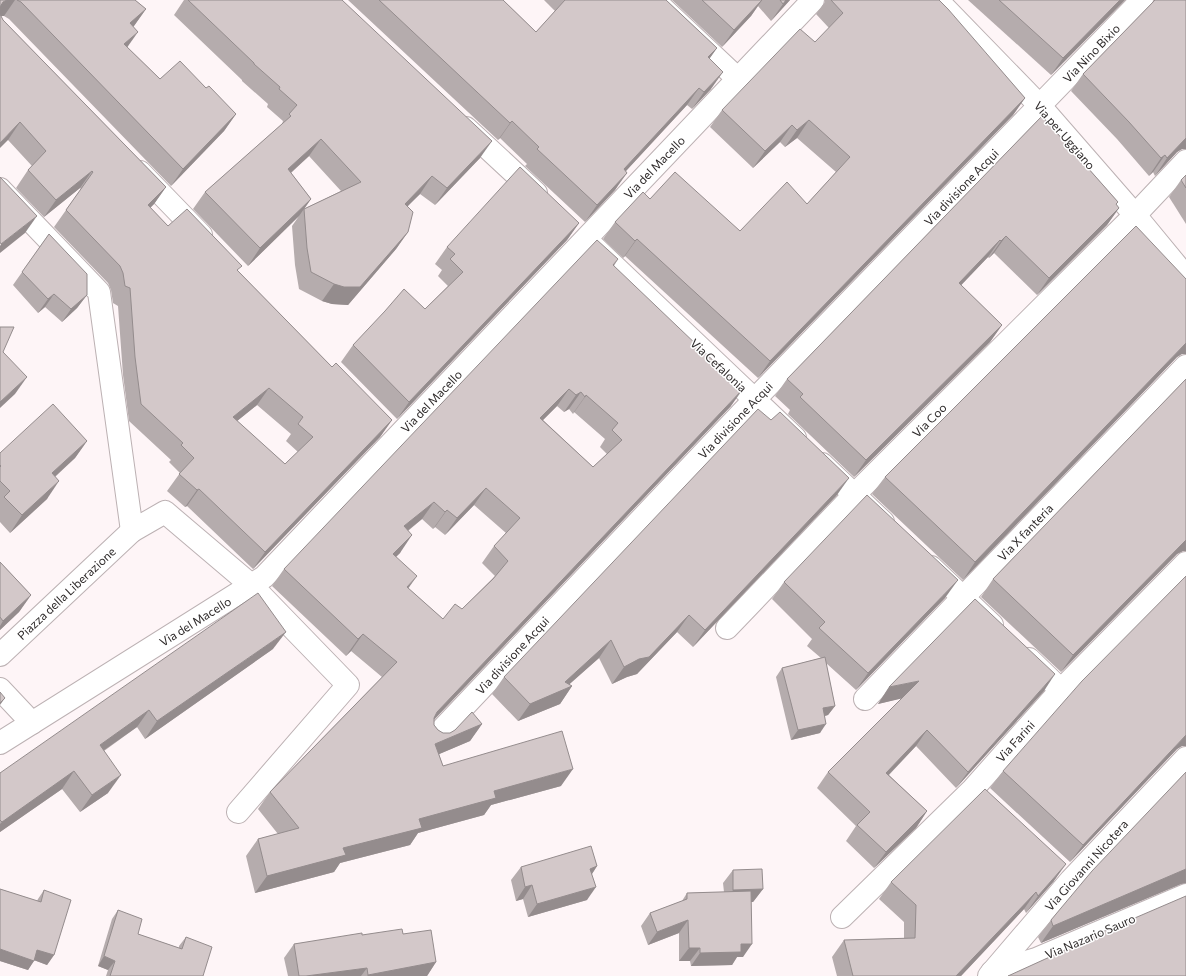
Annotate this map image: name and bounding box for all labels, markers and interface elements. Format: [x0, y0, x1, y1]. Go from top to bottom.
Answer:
street label: Via Nino Bixio [1060, 21, 1122, 85]
street label: Via per Uggiano [1032, 98, 1098, 172]
street label: Via del Macello [621, 133, 687, 201]
street label: Via divisione Acqui [921, 146, 1001, 228]
street label: Via Cefalonia [688, 335, 750, 395]
street label: Via del Macello [398, 367, 464, 435]
street label: Via divisione Acqui [695, 379, 775, 461]
street label: Via Coo [909, 400, 949, 440]
street label: Via X fanteria [994, 501, 1056, 563]
street label: Piazza della Liberazione [14, 544, 118, 642]
street label: Via del Macello [157, 593, 233, 649]
street label: Via divisione Acqui [472, 613, 552, 697]
street label: Via Farini [993, 717, 1037, 765]
street label: Via Giovanni Nicotera [1042, 817, 1130, 913]
street label: Via Nazario Sauro [1043, 911, 1137, 961]

